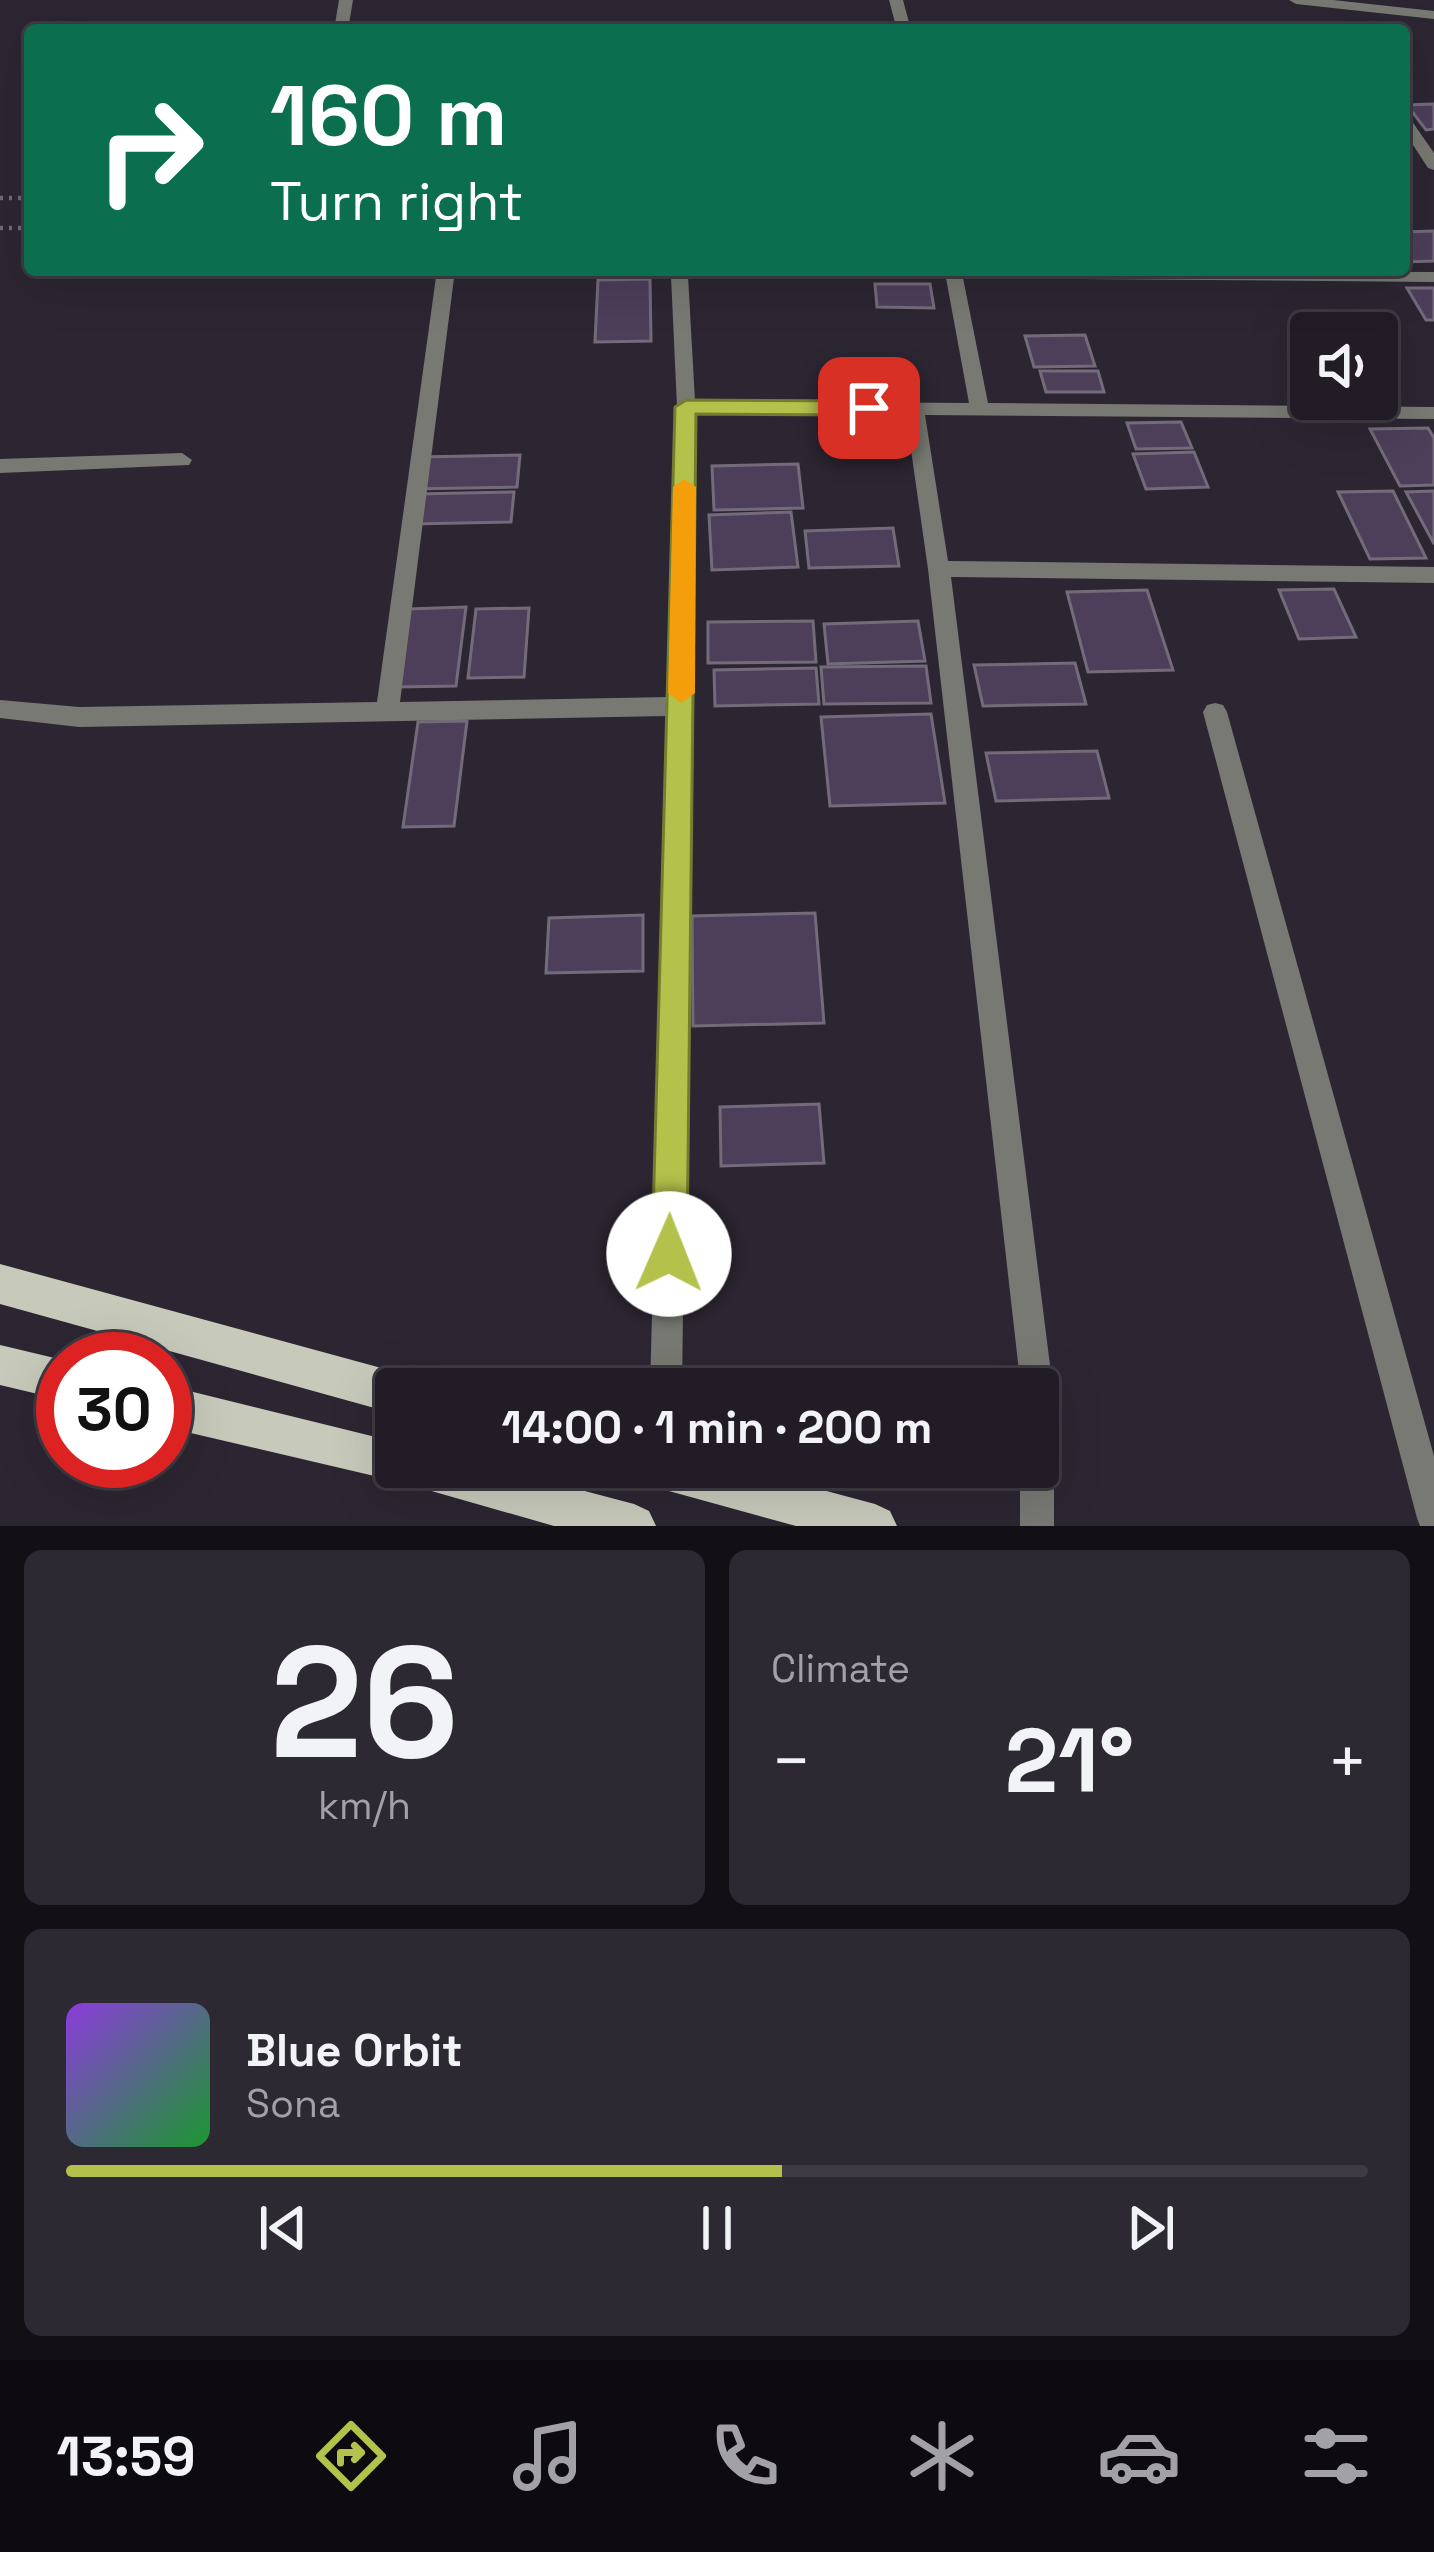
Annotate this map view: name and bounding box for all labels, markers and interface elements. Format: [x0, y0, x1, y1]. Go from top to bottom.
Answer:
text: 160 m [270, 62, 507, 170]
icon: right [72, 72, 228, 228]
text: Turn right [270, 167, 523, 236]
map controls [1290, 312, 1398, 420]
button: sound [1290, 312, 1398, 420]
pin [818, 357, 920, 459]
icon: arrive [836, 375, 902, 441]
position arrow [606, 1191, 732, 1317]
speed limit sign: 30 [36, 1332, 192, 1488]
text: 14:00 · 1 min · 200 m [502, 1399, 932, 1456]
text: 26 [270, 1603, 459, 1803]
text: Climate [771, 1644, 910, 1693]
text: 21° [1005, 1703, 1134, 1818]
text: − [771, 1719, 812, 1803]
text: + [1327, 1719, 1368, 1803]
text: km/h [318, 1781, 411, 1830]
text: Blue Orbit [246, 2022, 462, 2079]
text: Sona [246, 2079, 340, 2128]
icon: previous [250, 2195, 316, 2261]
icon: pause [684, 2195, 750, 2261]
icon: next [1118, 2195, 1184, 2261]
icon: directions [309, 2414, 393, 2498]
icon: music [506, 2414, 590, 2498]
icon: phone [703, 2414, 787, 2498]
icon: climate [900, 2414, 984, 2498]
icon: car [1097, 2414, 1181, 2498]
icon: filters [1294, 2414, 1378, 2498]
text: 13:59 [56, 2422, 196, 2491]

